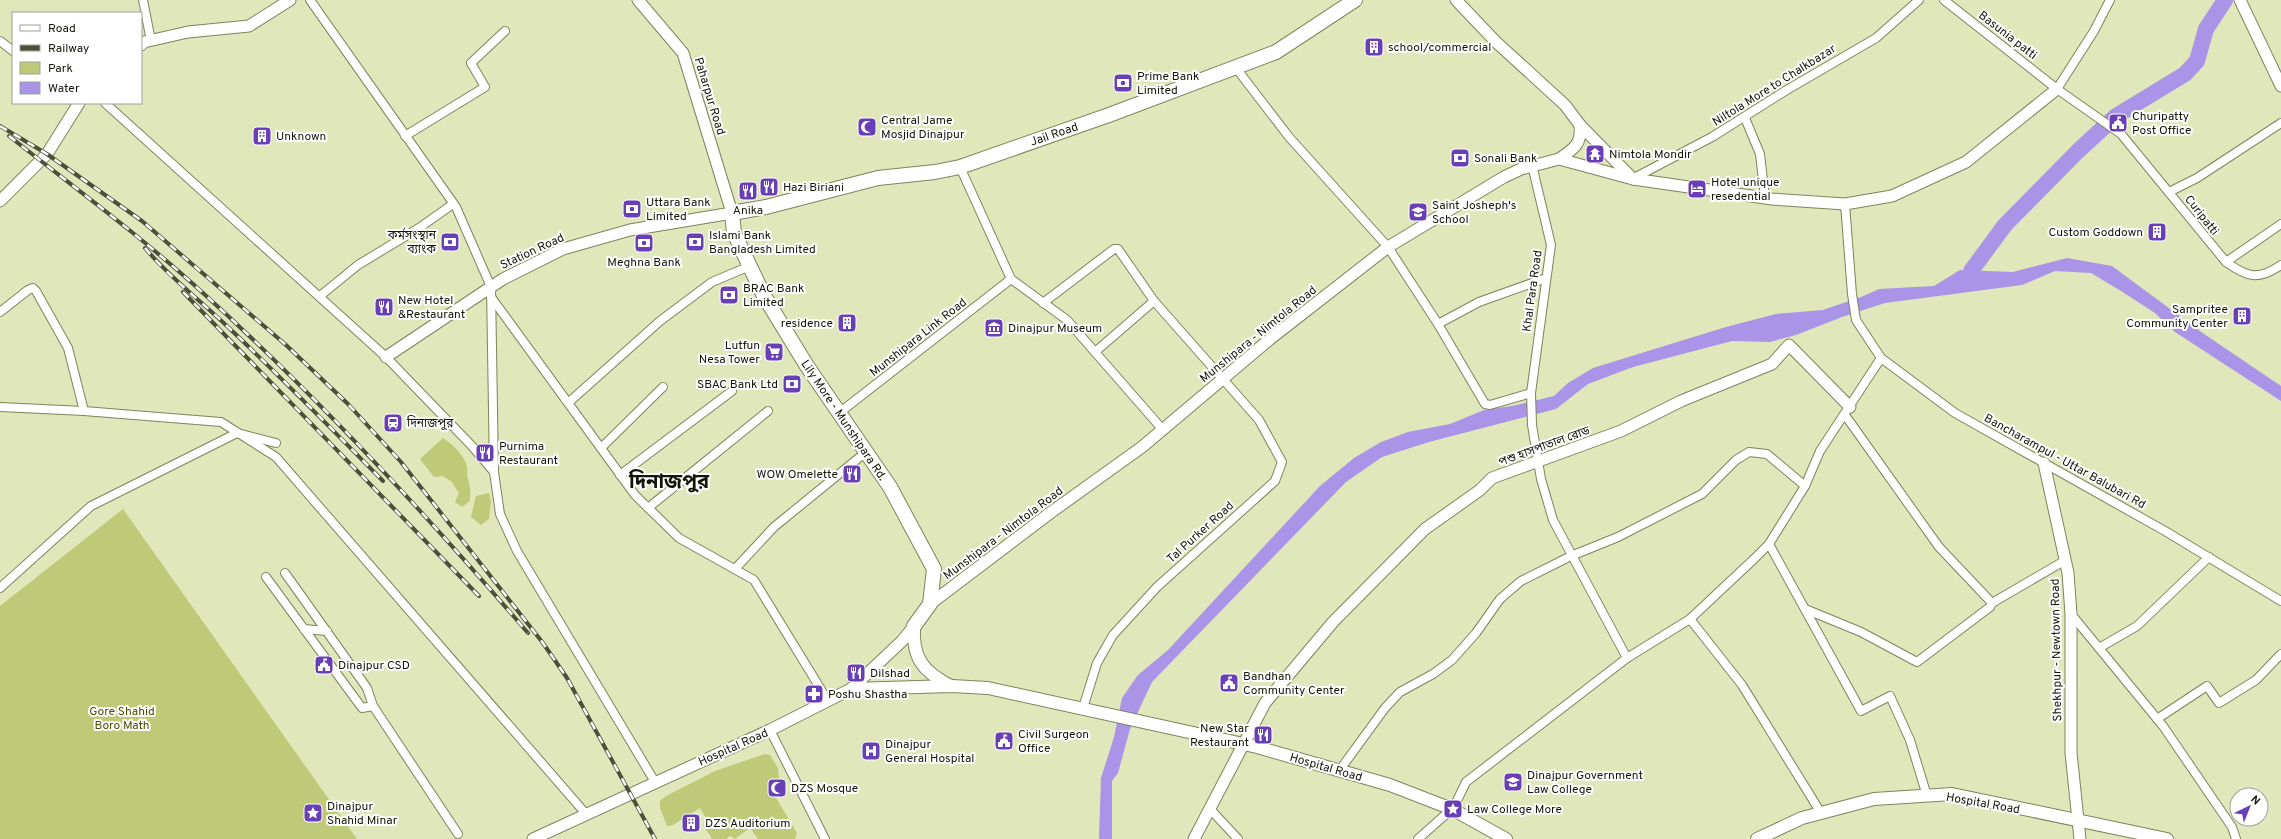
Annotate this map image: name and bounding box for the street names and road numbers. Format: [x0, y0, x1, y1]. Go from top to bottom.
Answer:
street label: Basunia patti [1975, 8, 2040, 64]
street label: Niltola More to Chalkbazar [1710, 41, 1840, 130]
street label: Paharpur Road [690, 55, 728, 137]
street label: Jail Road [1028, 119, 1080, 151]
street label: Curipatti [2180, 192, 2222, 239]
street label: Station Road [498, 230, 567, 274]
street label: Khal Para Road [1519, 249, 1547, 333]
street label: Munshipara - Nimtola Road [1197, 283, 1320, 387]
street label: Munshipara Link Road [867, 295, 970, 381]
street label: Lily More - Munshipara Rd. [797, 357, 890, 484]
street label: Bancharampul - Uttar Balubari Rd [1981, 411, 2148, 513]
street label: পশু হাসপাতাল রোড [1497, 423, 1593, 471]
street label: Munshipara - Nimtola Road [940, 483, 1067, 584]
street label: Tal Purker Road [1164, 498, 1238, 567]
street label: Shekhpur - Newtown Road [2048, 578, 2066, 722]
street label: Hospital Road [696, 725, 771, 770]
street label: Hospital Road [1288, 750, 1364, 786]
street label: Hospital Road [1945, 790, 2021, 818]

